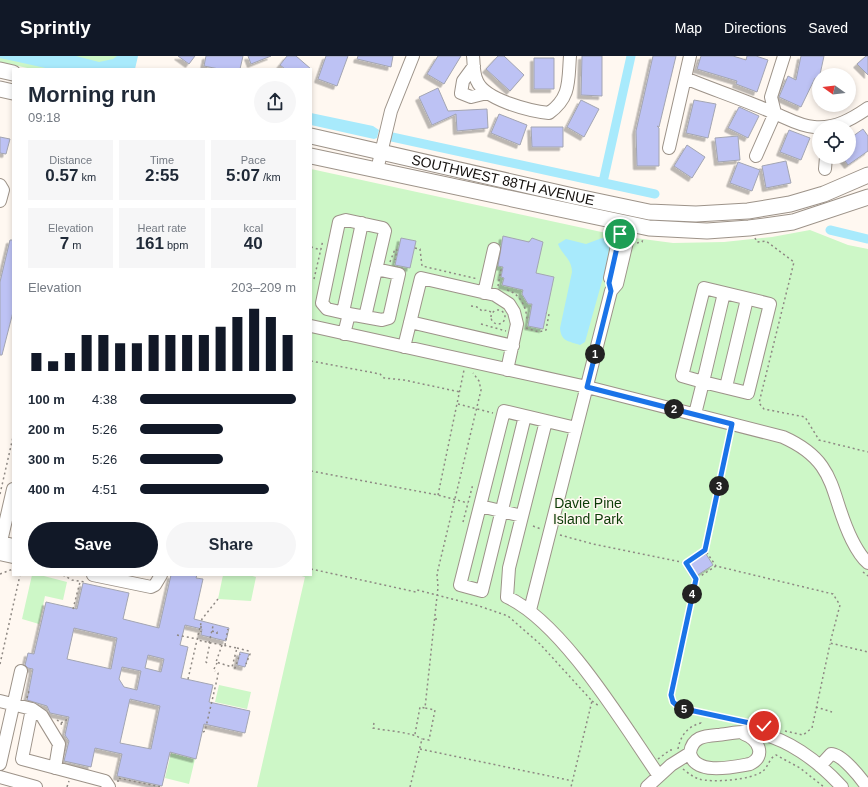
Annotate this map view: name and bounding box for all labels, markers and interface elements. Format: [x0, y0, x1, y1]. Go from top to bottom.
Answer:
text: Sprintly [20, 17, 91, 38]
text: Map [675, 20, 702, 36]
text: Directions [724, 20, 786, 36]
text: Saved [808, 20, 848, 36]
north arrow [812, 68, 856, 112]
map controls [812, 68, 856, 164]
button: share [254, 81, 296, 123]
text: Morning run [28, 82, 156, 107]
text: 09:18 [28, 110, 61, 125]
button: locate [812, 120, 856, 164]
street label: SOUTHWEST 88TH AVENUE [410, 151, 596, 208]
text: Distance [49, 154, 92, 166]
text: Time [150, 154, 174, 166]
text: Pace [241, 154, 266, 166]
text: 0.57 [45, 166, 78, 185]
text: 2:55 [145, 166, 179, 185]
text: 5:07 [226, 166, 260, 185]
text: km [78, 171, 96, 183]
text: /km [260, 171, 281, 183]
pin [603, 217, 637, 251]
text: Elevation [48, 222, 93, 234]
text: Heart rate [138, 222, 186, 234]
text: kcal [244, 222, 263, 234]
icon: arrive [609, 223, 631, 245]
text: 7 [60, 234, 69, 253]
text: 161 [136, 234, 164, 253]
text: 40 [244, 234, 263, 253]
text: m [69, 239, 82, 251]
text: bpm [164, 239, 188, 251]
text: Elevation [28, 280, 81, 295]
text: 203–209 m [231, 280, 296, 295]
pin: 1 [585, 344, 605, 364]
text: 1 [592, 348, 598, 360]
text: 100 m [28, 392, 65, 407]
text: 4:38 [92, 392, 117, 407]
pin: 2 [664, 399, 684, 419]
text: 2 [671, 403, 677, 415]
text: 200 m [28, 422, 65, 437]
text: 5:26 [92, 422, 117, 437]
text: 300 m [28, 452, 65, 467]
text: 5:26 [92, 452, 117, 467]
pin: 3 [709, 476, 729, 496]
text: 3 [716, 480, 722, 492]
text: 400 m [28, 482, 65, 497]
text: 4:51 [92, 482, 117, 497]
park label: Davie Pine Island Park [553, 495, 624, 527]
button: Save [28, 522, 158, 568]
button: Share [166, 522, 296, 568]
pin: 4 [682, 584, 702, 604]
text: 4 [689, 588, 695, 600]
pin: 5 [674, 699, 694, 719]
text: 5 [681, 703, 687, 715]
pin [747, 709, 781, 743]
icon: check [753, 715, 775, 737]

